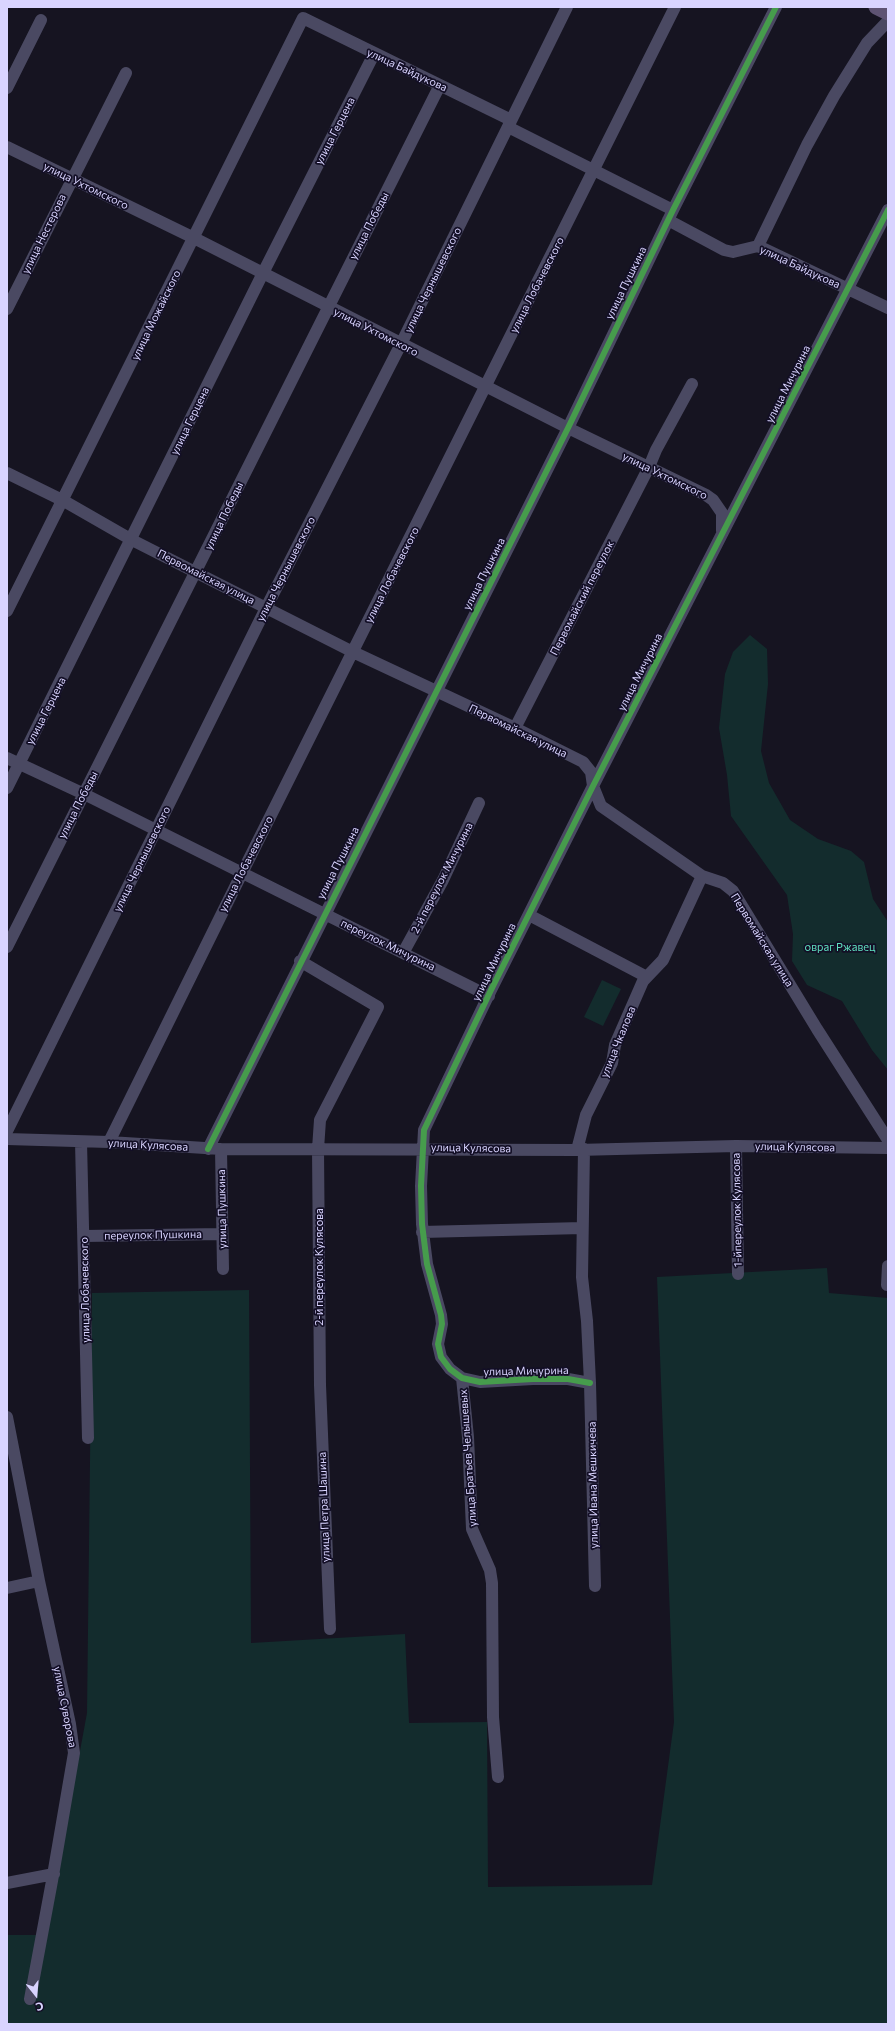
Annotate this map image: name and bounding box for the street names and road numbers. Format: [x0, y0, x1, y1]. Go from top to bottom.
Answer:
street label: улица Байдукова [365, 46, 449, 94]
street label: улица Герцена [312, 95, 358, 167]
street label: улица Ухтомского [41, 160, 131, 212]
street label: улица Победы [346, 190, 392, 262]
street label: улица Нестерова [19, 192, 69, 276]
street label: улица Чернышевского [402, 225, 464, 335]
street label: улица Лобачевского [507, 235, 567, 335]
street label: улица Байдукова [758, 243, 842, 291]
street label: улица Пушкина [603, 244, 649, 322]
street label: улица Можайского [128, 268, 184, 362]
street label: улица Ухтомского [332, 305, 420, 359]
street label: улица Мичурина [763, 343, 813, 425]
street label: улица Герцена [168, 385, 212, 457]
street label: улица Ухтомского [620, 450, 710, 502]
street label: улица Победы [202, 480, 246, 552]
street label: улица Чернышевского [254, 514, 318, 624]
street label: улица Лобачевского [362, 525, 422, 625]
street label: улица Пушкина [460, 536, 508, 612]
street label: Первомайский переулок [547, 538, 617, 658]
street label: Первомайская улица [155, 547, 257, 607]
street label: улица Мичурина [615, 631, 665, 713]
street label: улица Герцена [23, 675, 69, 747]
street label: Первомайская улица [467, 701, 569, 761]
street label: улица Победы [55, 769, 101, 841]
street label: улица Чернышевского [111, 804, 173, 914]
street label: улица Лобачевского [216, 814, 276, 914]
street label: 2-й переулок Мичурина [408, 820, 476, 936]
street label: улица Пушкина [314, 825, 362, 901]
street label: Первомайская улица [728, 891, 796, 989]
street label: переулок Мичурина [339, 916, 437, 974]
street label: улица Мичурина [469, 921, 519, 1003]
street label: улица Чкалова [598, 1004, 638, 1080]
street label: улица Кулясова [108, 1136, 188, 1154]
street label: улица Кулясова [755, 1140, 835, 1154]
street label: улица Кулясова [431, 1141, 511, 1155]
street label: 1-йпереулок Кулясова [729, 1153, 745, 1267]
street label: улица Пушкина [215, 1169, 229, 1249]
street label: 2-й переулок Кулясова [312, 1208, 326, 1326]
street label: переулок Пушкина [104, 1228, 202, 1242]
street label: улица Лобачевского [77, 1237, 93, 1343]
street label: улица Мичурина [483, 1364, 569, 1378]
street label: улица Братьев Челышевых [457, 1389, 479, 1527]
street label: улица Ивана Мешкичева [585, 1421, 601, 1549]
street label: улица Петра Шашина [315, 1452, 333, 1562]
street label: улица Суворова [51, 1665, 79, 1749]

